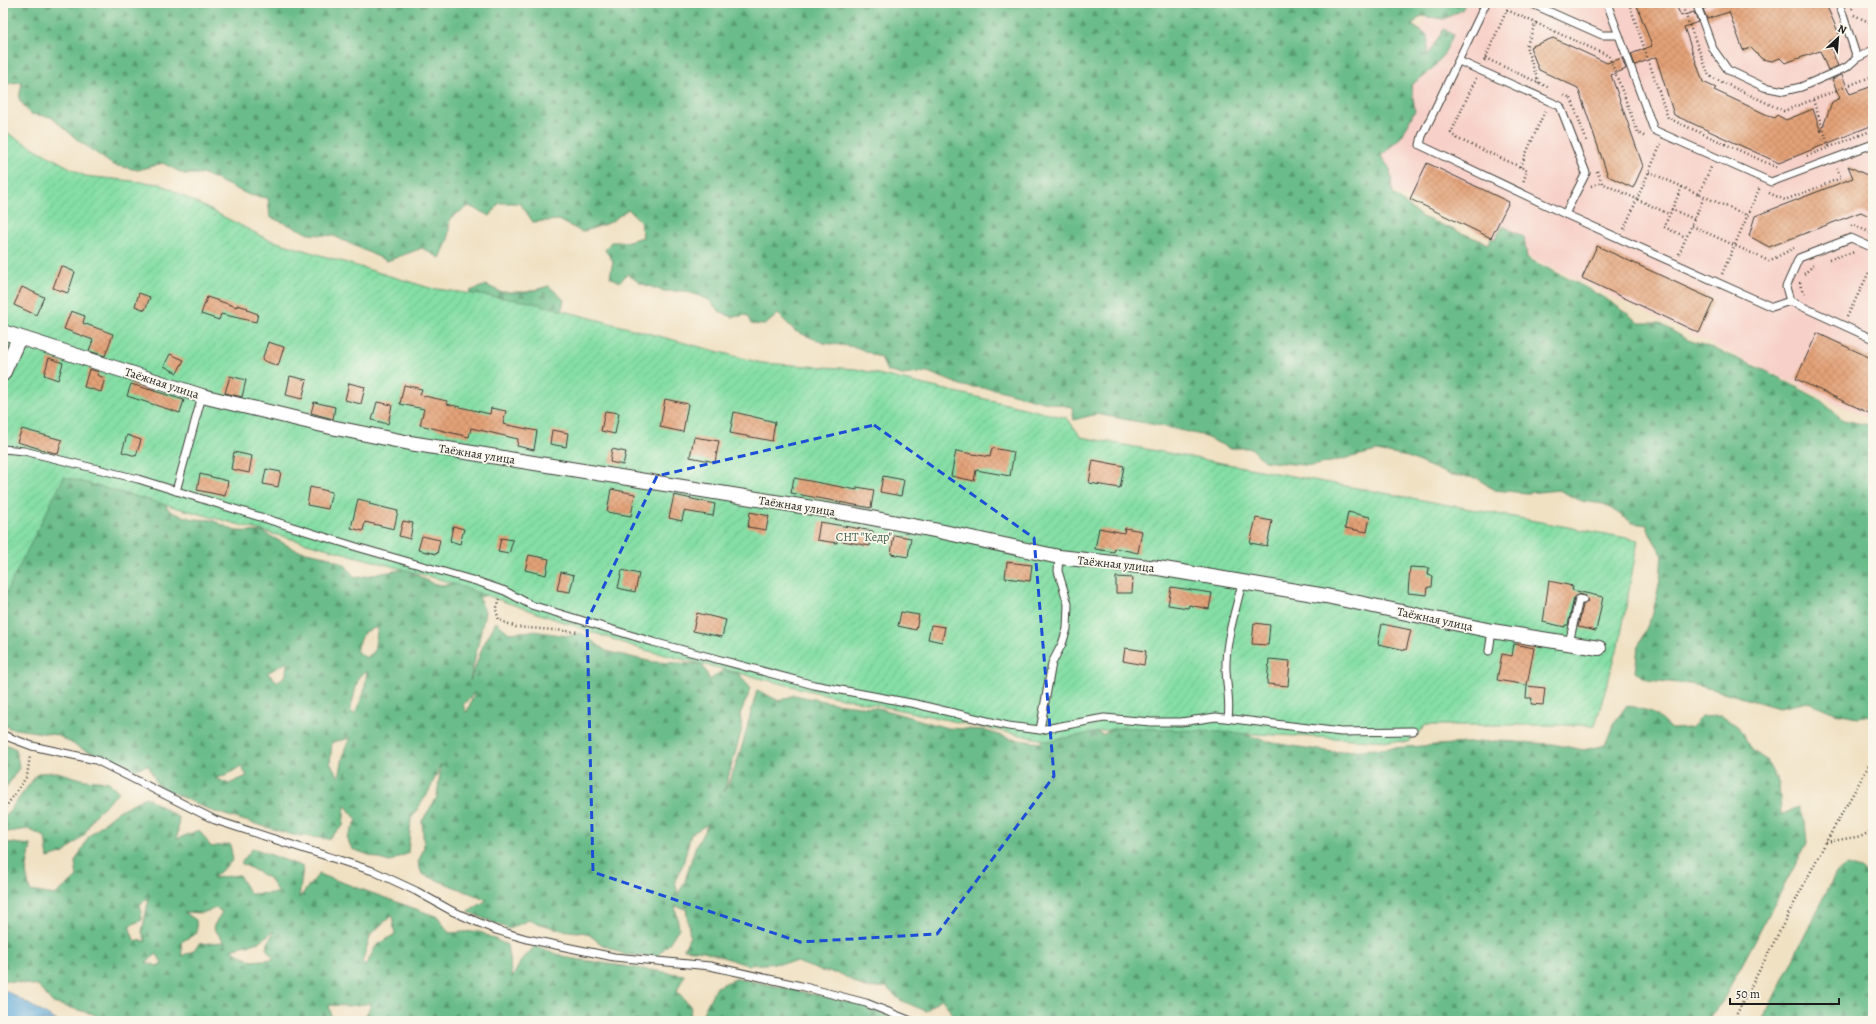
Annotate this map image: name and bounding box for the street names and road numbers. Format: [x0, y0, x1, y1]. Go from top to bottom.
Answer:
street label: Таёжная улица [123, 363, 202, 403]
street label: Таёжная улица [438, 440, 517, 468]
street label: Таёжная улица [758, 492, 837, 520]
street label: Таёжная улица [1077, 552, 1156, 576]
street label: Таёжная улица [1396, 603, 1475, 635]

